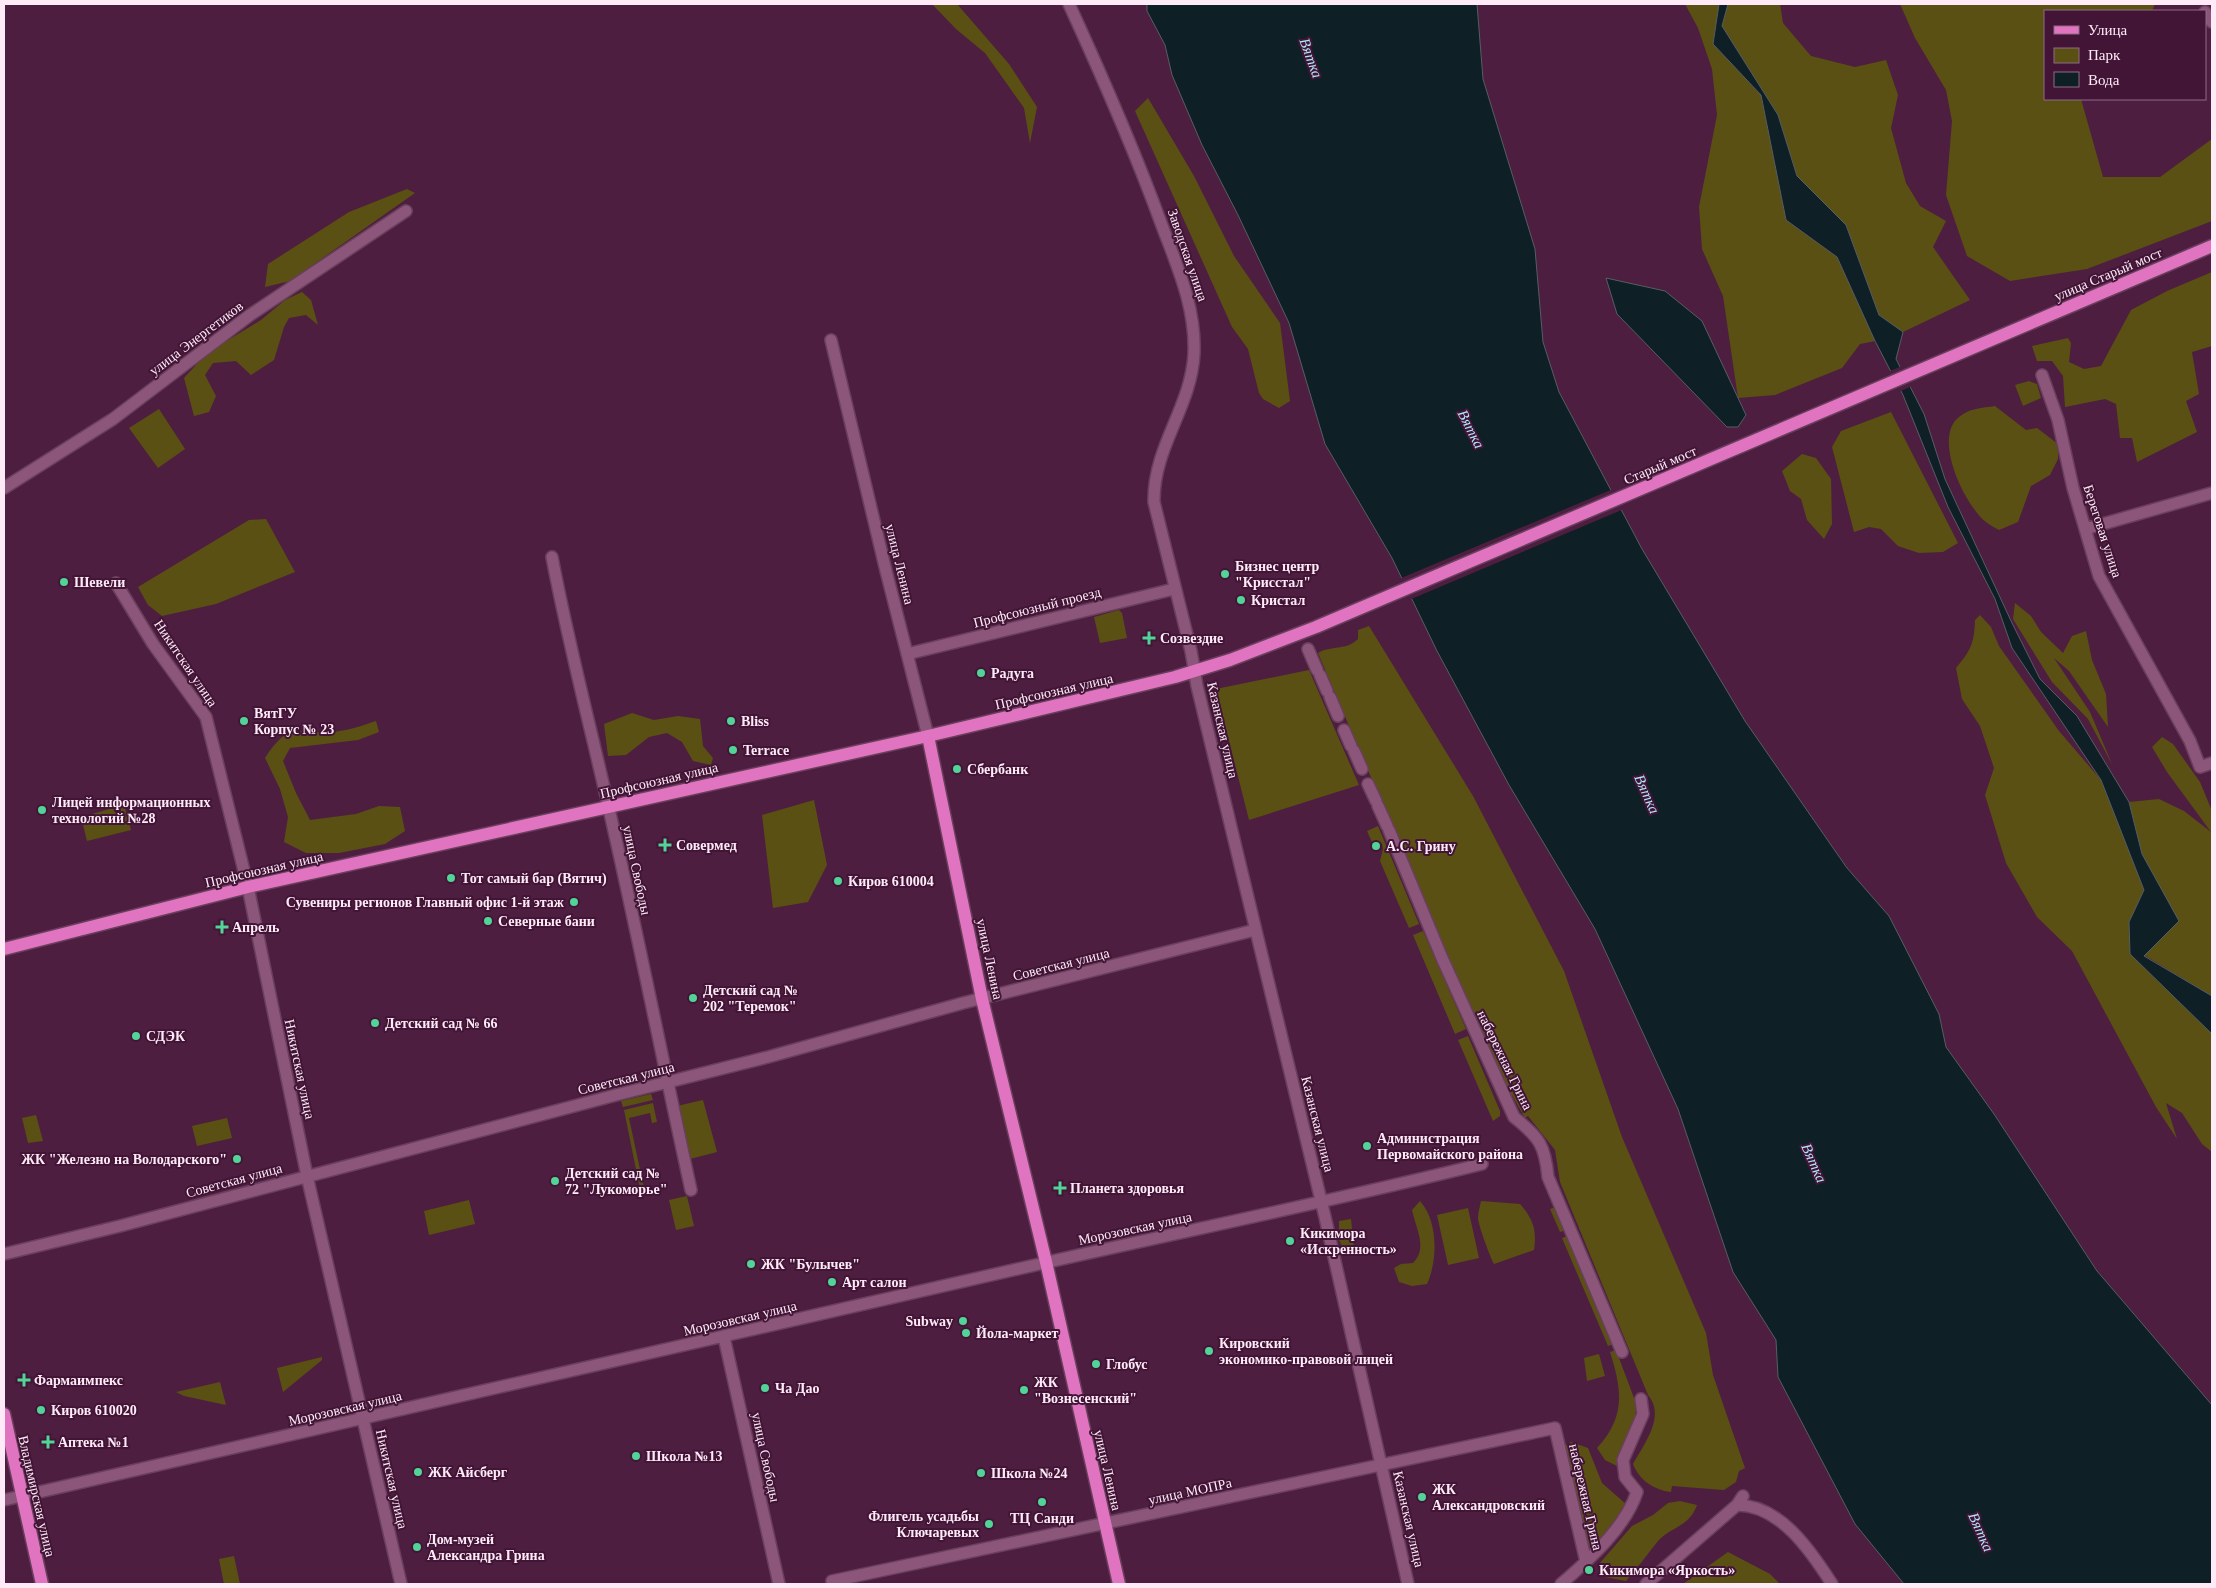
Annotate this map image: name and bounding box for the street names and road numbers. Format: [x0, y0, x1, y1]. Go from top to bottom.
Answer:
street label: Заводская улица [1165, 207, 1211, 304]
street label: улица Старый мост [2052, 245, 2164, 304]
street label: улица Энергетиков [147, 298, 246, 378]
street label: Старый мост [1622, 443, 1699, 488]
street label: Береговая улица [2080, 483, 2125, 580]
street label: улица Ленина [882, 522, 917, 607]
street label: Профсоюзный проезд [972, 584, 1102, 631]
street label: Никитская улица [151, 617, 221, 710]
street label: Профсоюзная улица [994, 670, 1115, 712]
street label: Казанская улица [1204, 681, 1241, 780]
street label: Профсоюзная улица [599, 759, 720, 801]
street label: улица Свободы [620, 824, 653, 917]
street label: Профсоюзная улица [204, 848, 325, 890]
street label: улица Ленина [974, 917, 1006, 1002]
street label: Советская улица [1011, 945, 1112, 984]
street label: набережная Грина [1474, 1008, 1535, 1113]
street label: Никитская улица [282, 1018, 318, 1121]
street label: Советская улица [576, 1059, 677, 1098]
street label: Казанская улица [1298, 1075, 1337, 1174]
street label: Советская улица [184, 1160, 285, 1201]
street label: Морозовская улица [1077, 1209, 1194, 1248]
street label: Морозовская улица [682, 1298, 799, 1339]
street label: Морозовская улица [287, 1388, 404, 1429]
street label: улица Свободы [749, 1411, 782, 1504]
street label: Никитская улица [373, 1428, 410, 1531]
street label: улица Ленина [1091, 1428, 1124, 1513]
street label: Владимирская улица [15, 1434, 58, 1559]
street label: набережная Грина [1566, 1442, 1605, 1553]
street label: Казанская улица [1390, 1470, 1427, 1569]
street label: улица МОПРа [1147, 1475, 1234, 1508]

